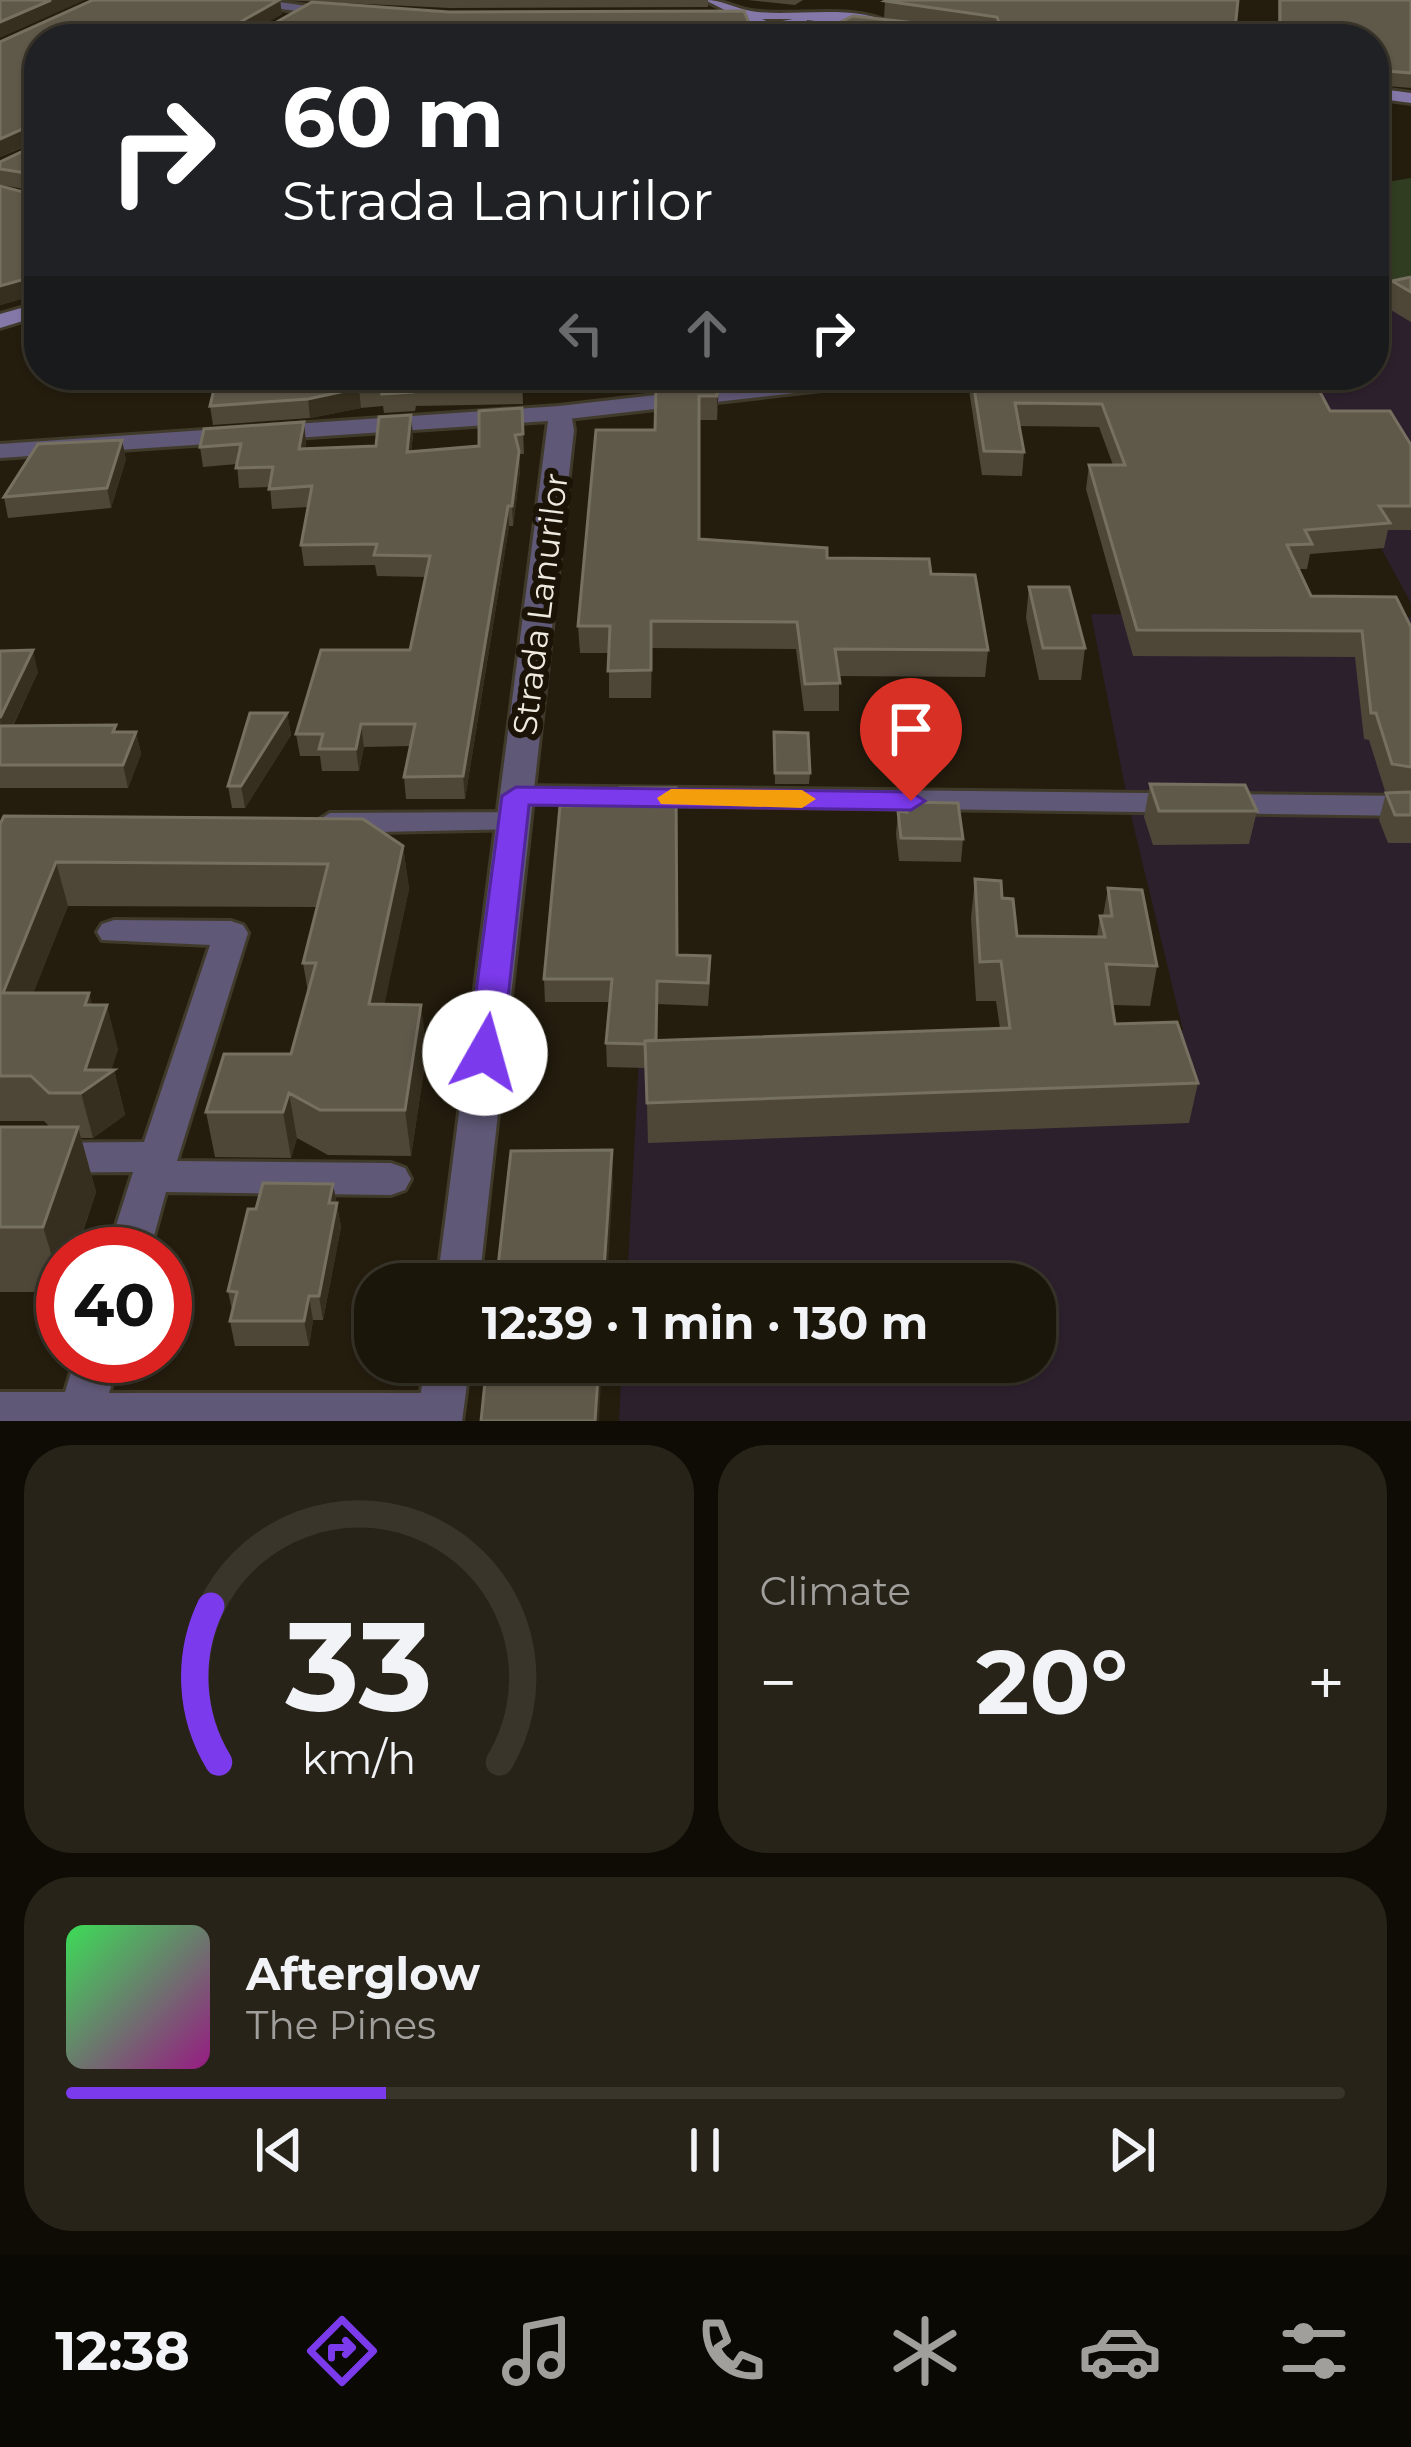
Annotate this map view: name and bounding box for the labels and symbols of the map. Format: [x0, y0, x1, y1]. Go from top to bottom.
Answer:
street label: Strada Lanurilor [504, 471, 576, 737]
pin [860, 678, 962, 801]
position arrow [422, 990, 548, 1116]
speed limit sign: 40 [36, 1227, 192, 1383]

